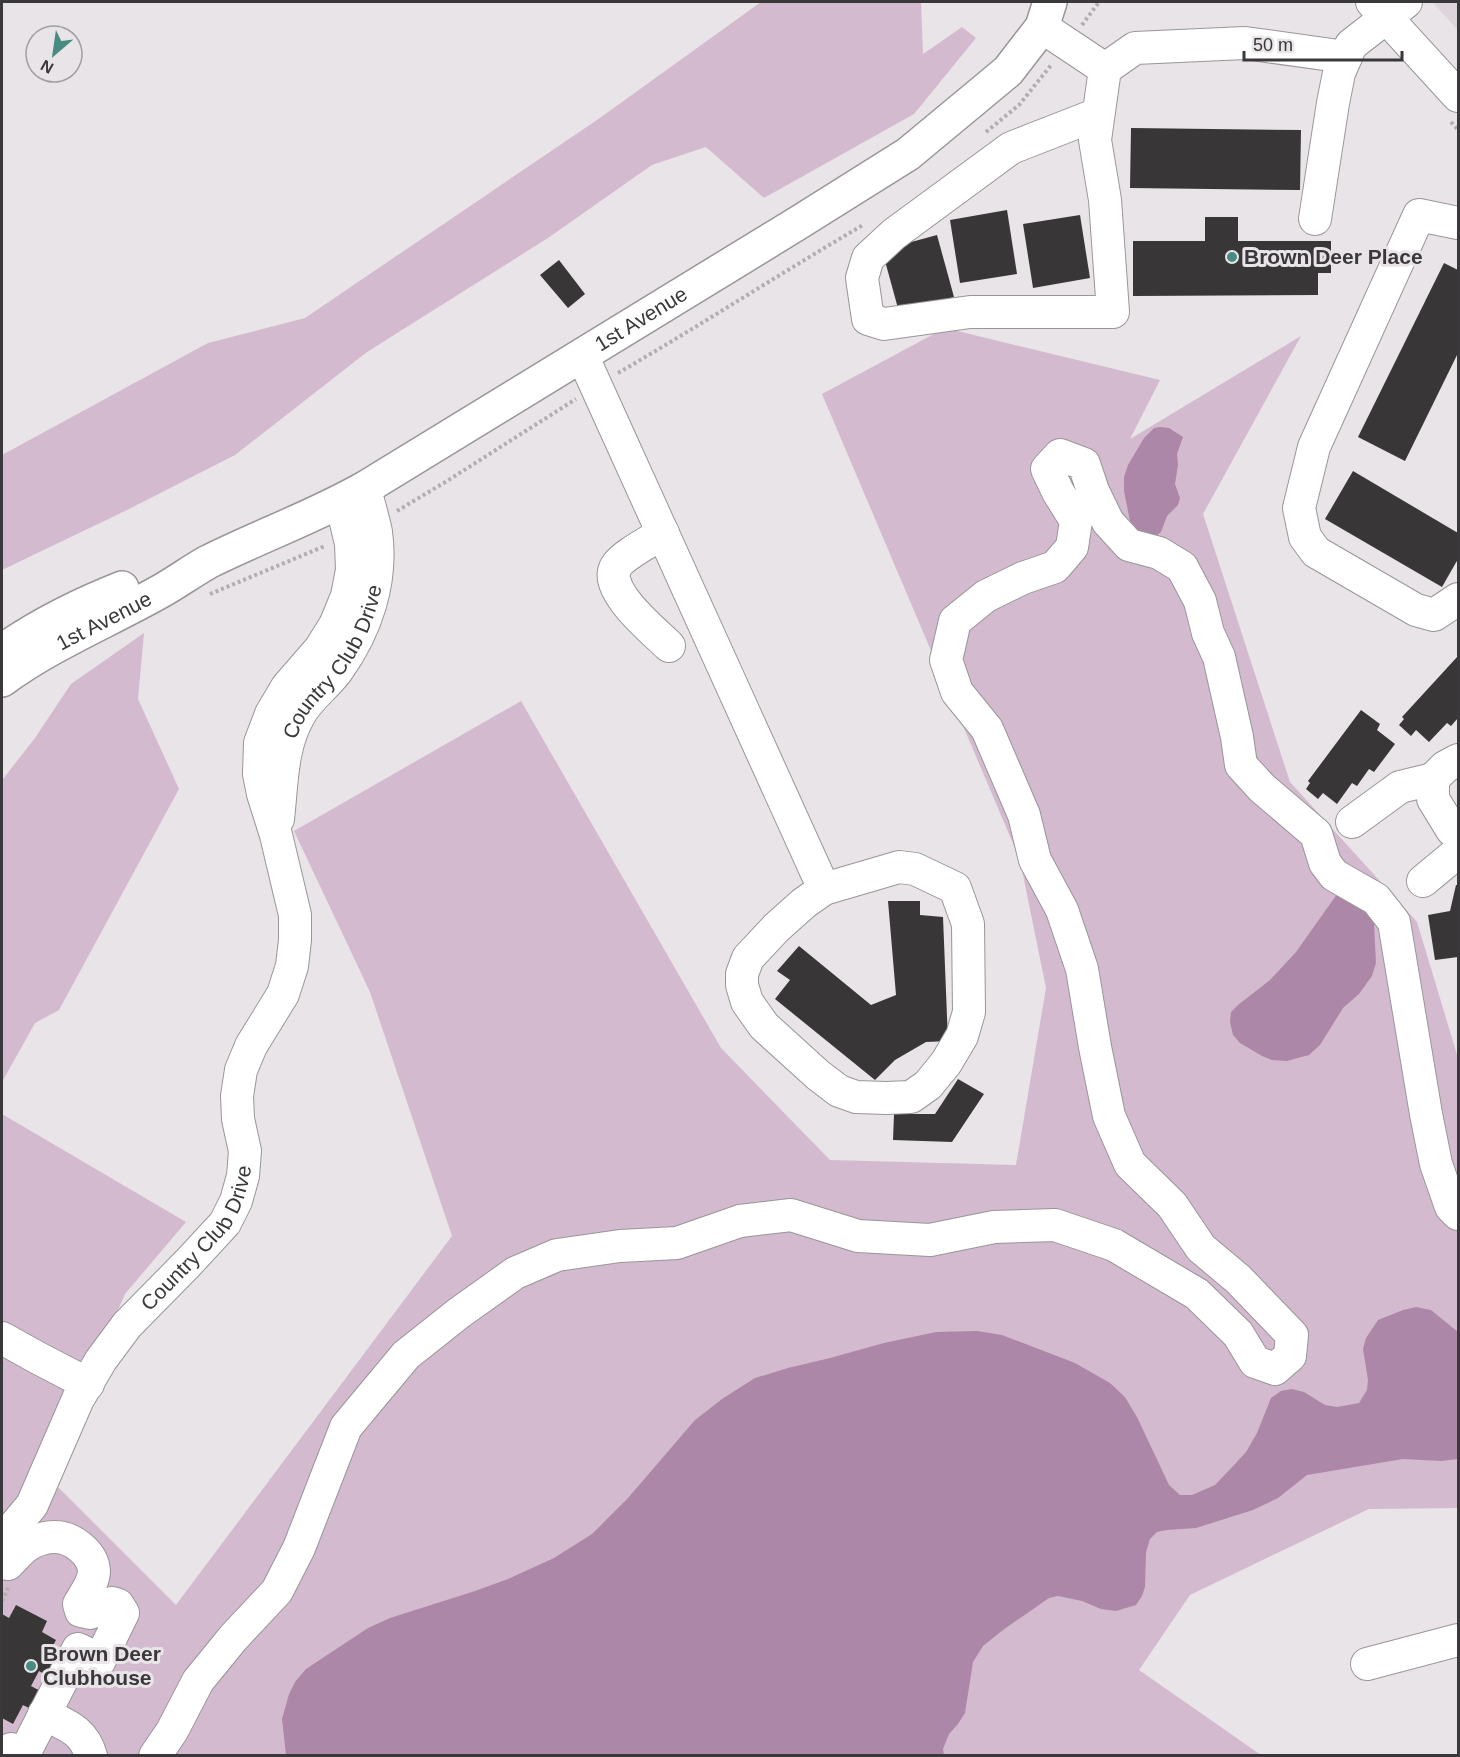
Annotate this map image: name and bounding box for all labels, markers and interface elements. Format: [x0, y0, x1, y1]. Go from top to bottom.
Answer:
north arrow [24, 24, 84, 84]
scale bar [1244, 24, 1402, 62]
text: 50 m [1253, 35, 1293, 55]
text: N [38, 56, 56, 77]
place label: Brown Deer Place [1244, 245, 1423, 268]
marker: Brown Deer Place [1225, 250, 1239, 264]
street label: 1st Avenue [591, 282, 691, 355]
street label: Country Club Drive [278, 583, 386, 742]
street label: 1st Avenue [52, 587, 155, 655]
street label: Country Club Drive [136, 1164, 255, 1315]
place label: Brown Deer Clubhouse [43, 1642, 161, 1689]
marker: Brown Deer Clubhouse [24, 1659, 38, 1673]

